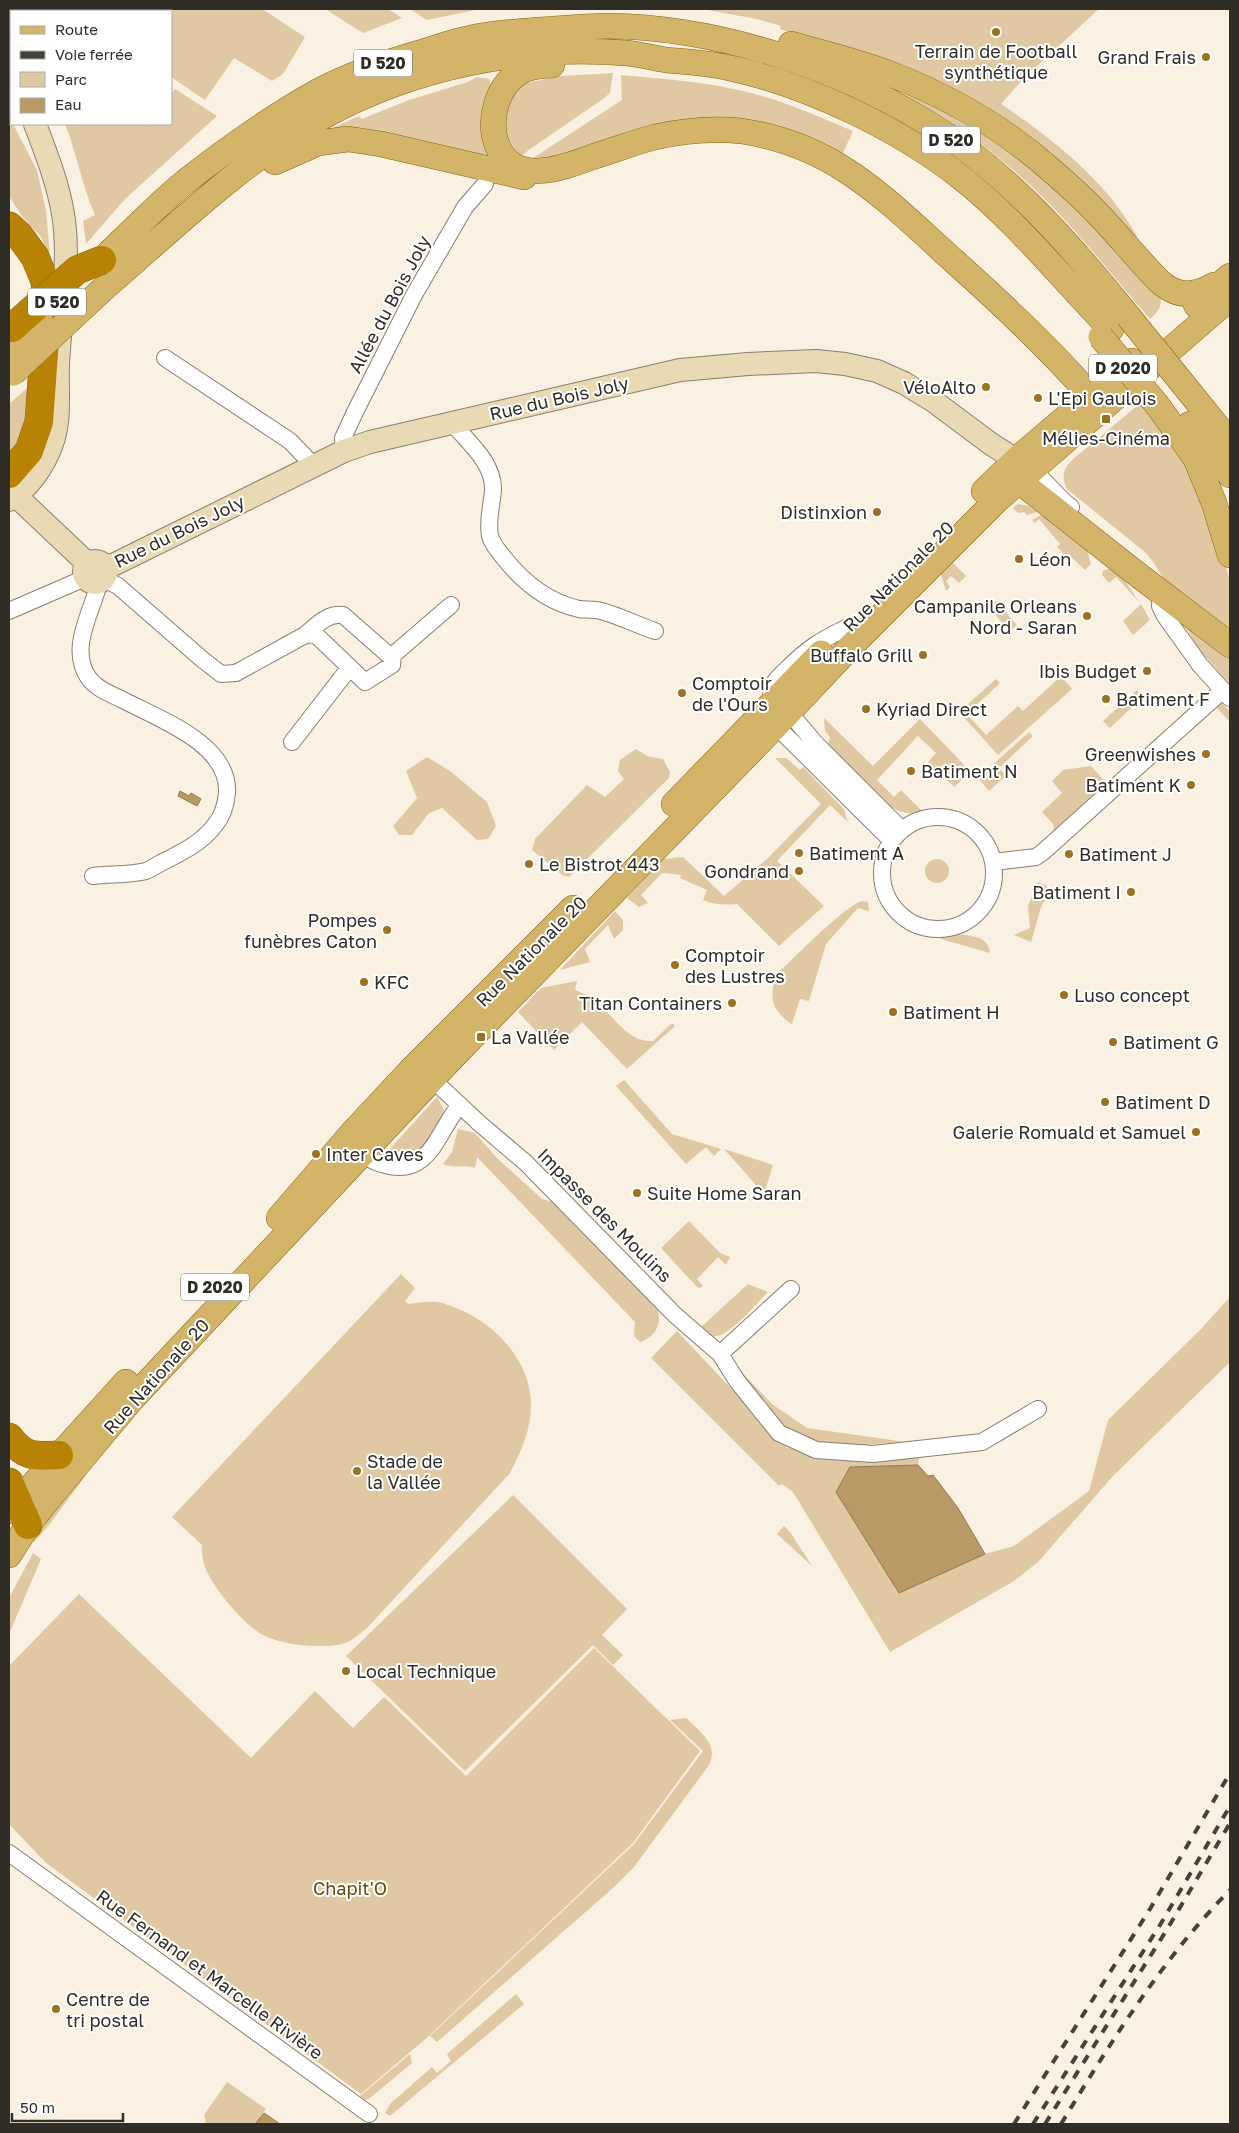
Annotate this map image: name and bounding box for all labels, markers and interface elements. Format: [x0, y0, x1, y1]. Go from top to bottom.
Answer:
legend [10, 10, 172, 125]
text: Route [55, 20, 98, 38]
marker: Terrain de Football synthétique [990, 26, 1002, 38]
place label: Terrain de Football synthétique [915, 40, 1077, 83]
text: Voie ferrée [55, 45, 133, 63]
place label: Grand Frais [1098, 46, 1196, 68]
road number: D 520 [354, 49, 412, 76]
marker: Grand Frais [1200, 51, 1212, 63]
text: Parc [55, 70, 87, 88]
text: Eau [55, 95, 82, 113]
road number: D 520 [922, 126, 980, 154]
street label: Allée du Bois Joly [343, 231, 435, 377]
road number: D 520 [28, 288, 86, 316]
road number: D 2020 [1089, 354, 1157, 382]
street label: Rue du Bois Joly [487, 371, 631, 425]
place label: VéloAlto [903, 376, 976, 398]
marker: VéloAlto [980, 381, 992, 393]
place label: L'Epi Gaulois [1048, 387, 1156, 409]
marker: L'Epi Gaulois [1032, 392, 1044, 404]
marker: Mélies-Cinéma [1100, 413, 1112, 425]
place label: Mélies-Cinéma [1042, 427, 1170, 449]
street label: Rue du Bois Joly [110, 490, 248, 572]
place label: Distinxion [780, 501, 867, 523]
marker: Distinxion [871, 506, 883, 518]
street label: Rue Nationale 20 [838, 516, 958, 636]
place label: Léon [1029, 548, 1071, 570]
marker: Léon [1013, 553, 1025, 565]
place label: Campanile Orleans Nord - Saran [914, 595, 1077, 638]
marker: Campanile Orleans Nord - Saran [1081, 610, 1093, 622]
place label: Buffalo Grill [810, 644, 913, 666]
marker: Buffalo Grill [917, 649, 929, 661]
place label: Ibis Budget [1039, 660, 1137, 682]
marker: Ibis Budget [1141, 665, 1153, 677]
place label: Comptoir de l'Ours [692, 672, 772, 715]
marker: Comptoir de l'Ours [676, 687, 688, 699]
place label: Batiment F [1116, 688, 1210, 710]
marker: Batiment F [1100, 693, 1112, 705]
place label: Kyriad Direct [876, 698, 987, 720]
marker: Kyriad Direct [860, 703, 872, 715]
place label: Greenwishes [1085, 743, 1196, 765]
marker: Greenwishes [1200, 748, 1212, 760]
place label: Batiment N [921, 760, 1018, 782]
marker: Batiment N [905, 765, 917, 777]
place label: Batiment K [1086, 774, 1181, 796]
marker: Batiment K [1185, 779, 1197, 791]
place label: Batiment A [809, 842, 904, 864]
place label: Batiment J [1079, 843, 1172, 865]
marker: Batiment A [793, 847, 805, 859]
marker: Batiment J [1063, 848, 1075, 860]
place label: Le Bistrot 443 [539, 853, 659, 875]
marker: Le Bistrot 443 [523, 858, 535, 870]
place label: Gondrand [704, 860, 789, 882]
marker: Gondrand [793, 865, 805, 877]
place label: Batiment I [1032, 881, 1121, 903]
marker: Batiment I [1125, 886, 1137, 898]
street label: Rue Nationale 20 [471, 891, 591, 1011]
place label: Pompes funèbres Caton [244, 909, 377, 952]
marker: Pompes funèbres Caton [381, 924, 393, 936]
place label: Comptoir des Lustres [685, 944, 785, 987]
marker: Comptoir des Lustres [669, 959, 681, 971]
place label: KFC [374, 971, 409, 993]
marker: KFC [358, 976, 370, 988]
place label: Luso concept [1074, 984, 1190, 1006]
marker: Luso concept [1058, 989, 1070, 1001]
place label: Titan Containers [579, 992, 722, 1014]
marker: Titan Containers [726, 997, 738, 1009]
place label: Batiment H [903, 1001, 1000, 1023]
marker: Batiment H [887, 1006, 899, 1018]
place label: La Vallée [491, 1026, 569, 1048]
marker: La Vallée [475, 1031, 487, 1043]
place label: Batiment G [1123, 1031, 1219, 1053]
marker: Batiment G [1107, 1036, 1119, 1048]
place label: Batiment D [1115, 1091, 1211, 1113]
marker: Batiment D [1099, 1096, 1111, 1108]
place label: Galerie Romuald et Samuel [952, 1121, 1186, 1143]
marker: Galerie Romuald et Samuel [1190, 1126, 1202, 1138]
place label: Inter Caves [326, 1143, 423, 1165]
street label: Impasse des Moulins [533, 1143, 677, 1287]
marker: Inter Caves [310, 1148, 322, 1160]
place label: Suite Home Saran [647, 1182, 802, 1204]
marker: Suite Home Saran [631, 1187, 643, 1199]
road number: D 2020 [181, 1274, 249, 1300]
street label: Rue Nationale 20 [98, 1314, 214, 1438]
place label: Stade de la Vallée [367, 1450, 443, 1493]
marker: Stade de la Vallée [351, 1465, 363, 1477]
place label: Local Technique [356, 1660, 496, 1682]
marker: Local Technique [340, 1665, 352, 1677]
park label: Chapit'O [313, 1877, 387, 1899]
street label: Rue Fernand et Marcelle Rivière [93, 1884, 327, 2064]
place label: Centre de tri postal [66, 1988, 150, 2031]
marker: Centre de tri postal [50, 2003, 62, 2015]
scale bar [12, 2090, 124, 2122]
text: 50 m [20, 2098, 55, 2116]

